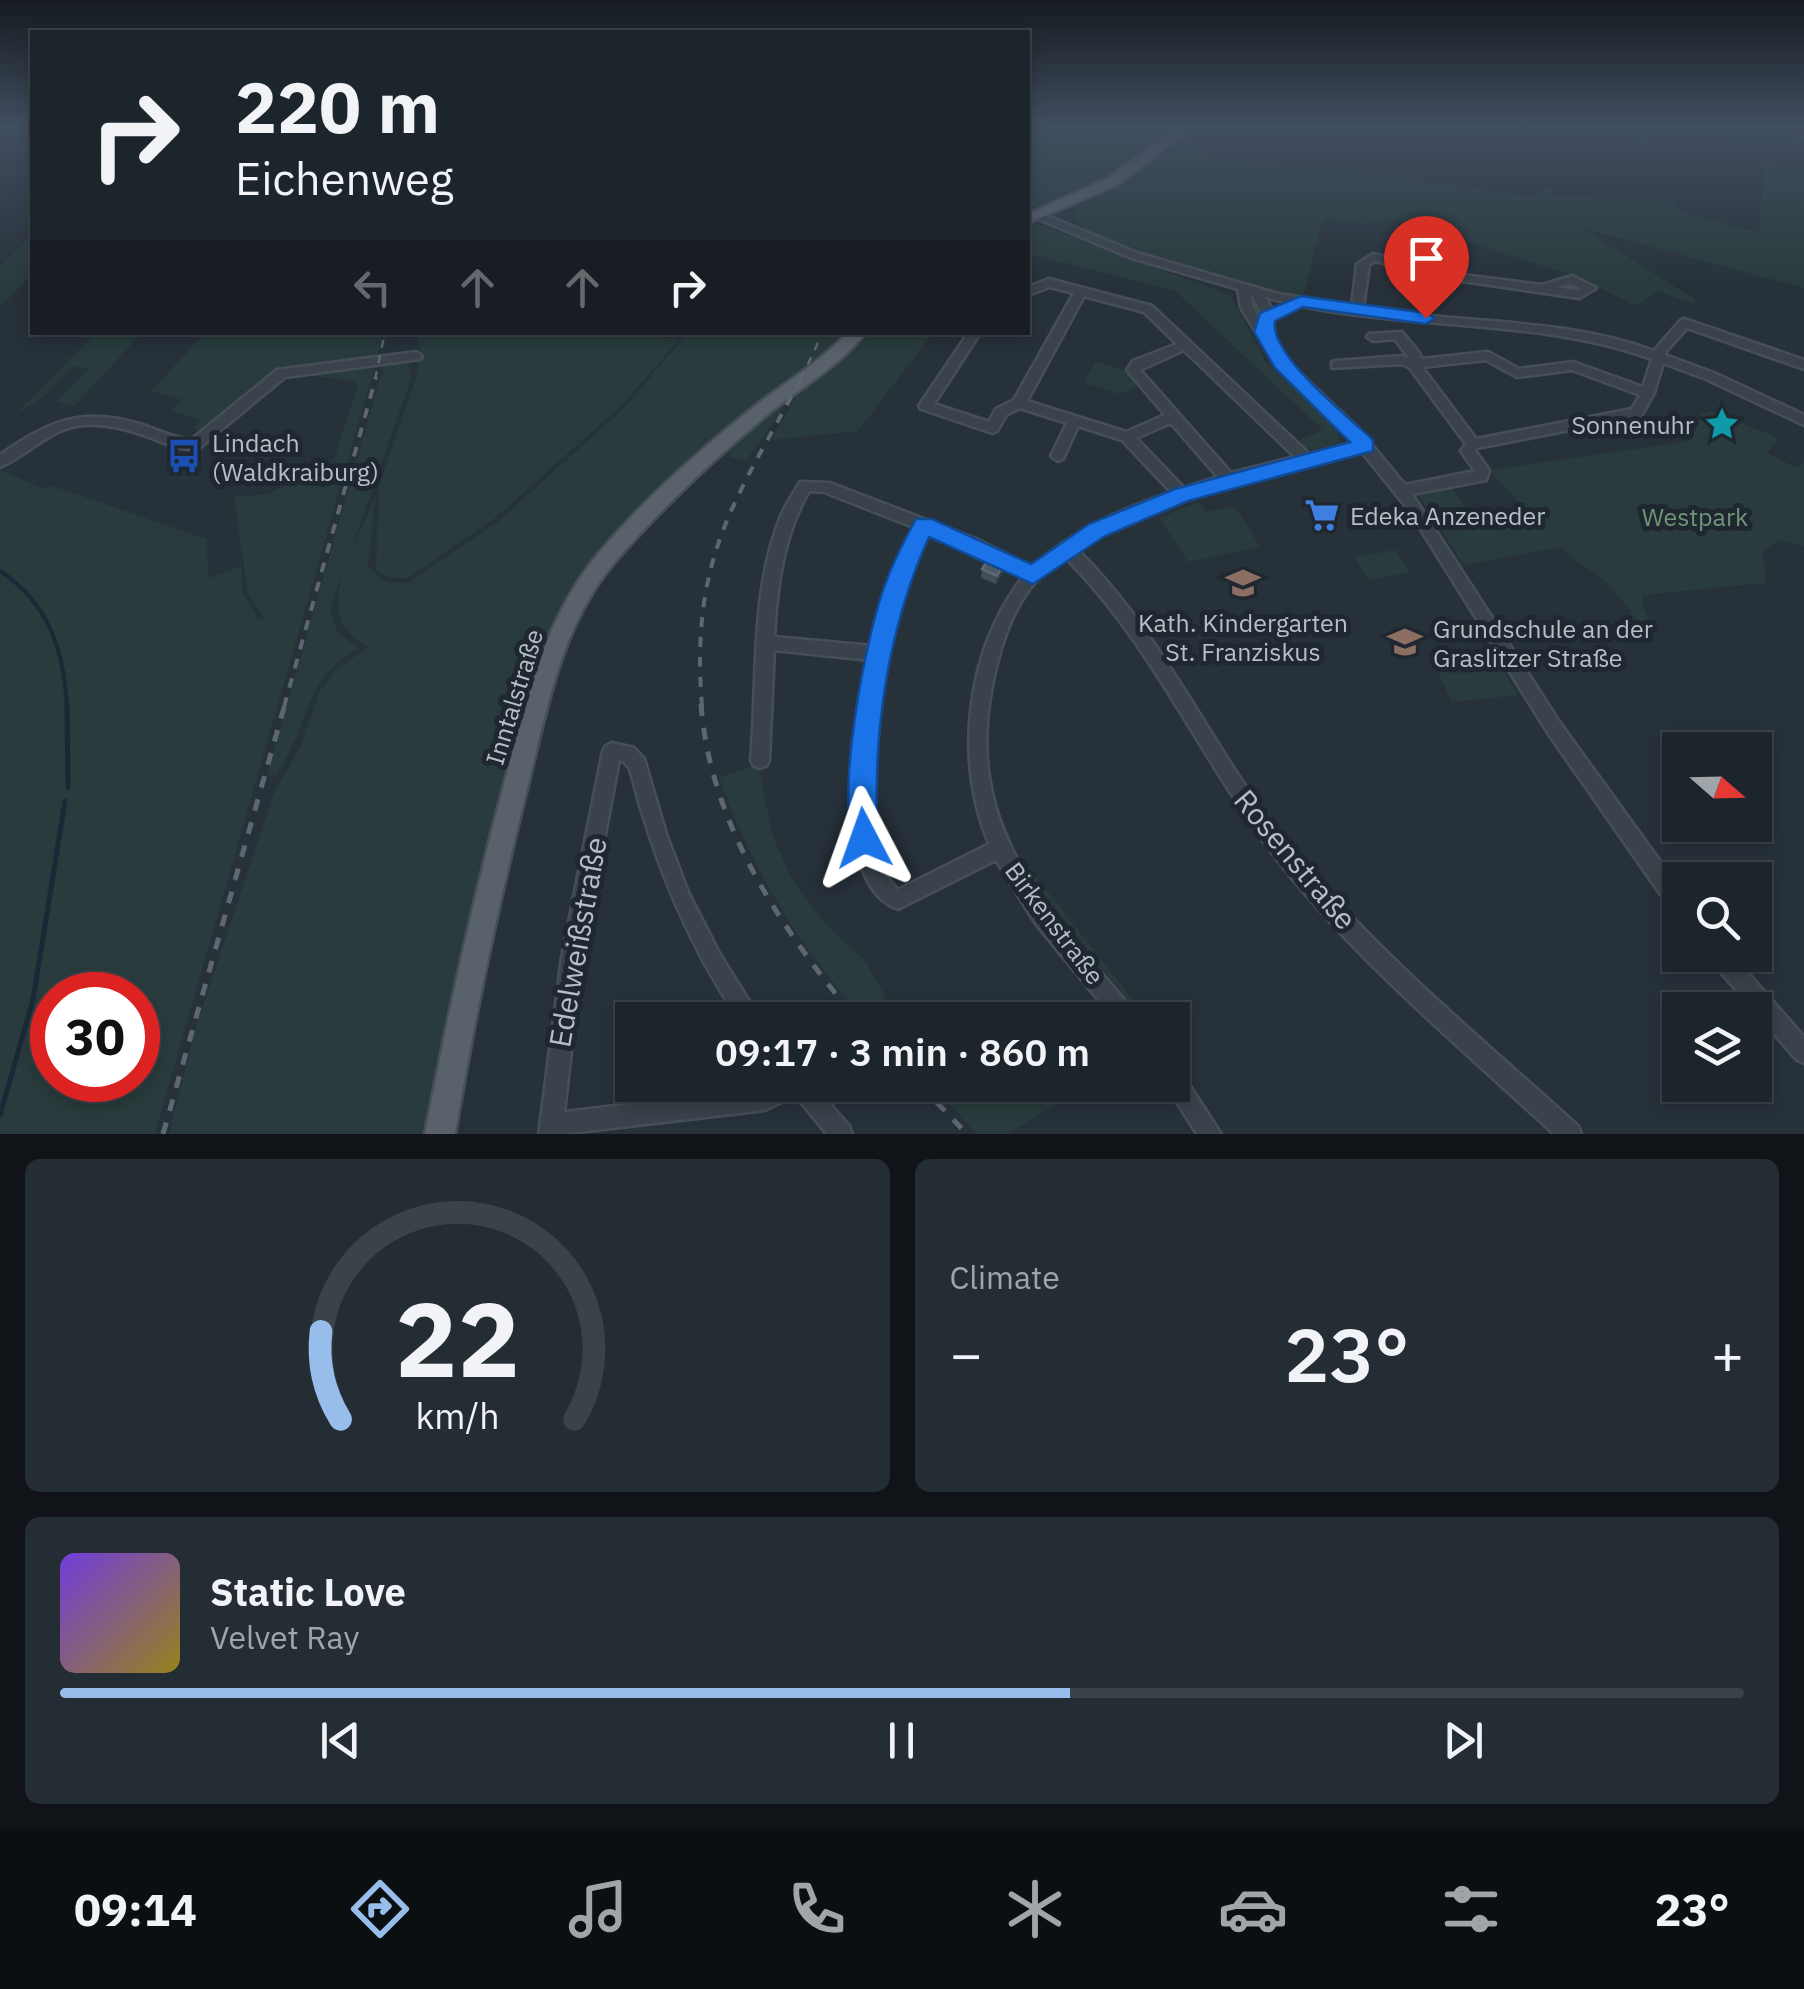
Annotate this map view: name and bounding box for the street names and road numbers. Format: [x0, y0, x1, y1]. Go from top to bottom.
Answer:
street label: Inntalstraße [478, 625, 550, 769]
street label: Rosenstraße [1226, 781, 1366, 937]
street label: Edelweißstraße [539, 834, 615, 1050]
street label: Birkenstraße [998, 855, 1112, 991]

